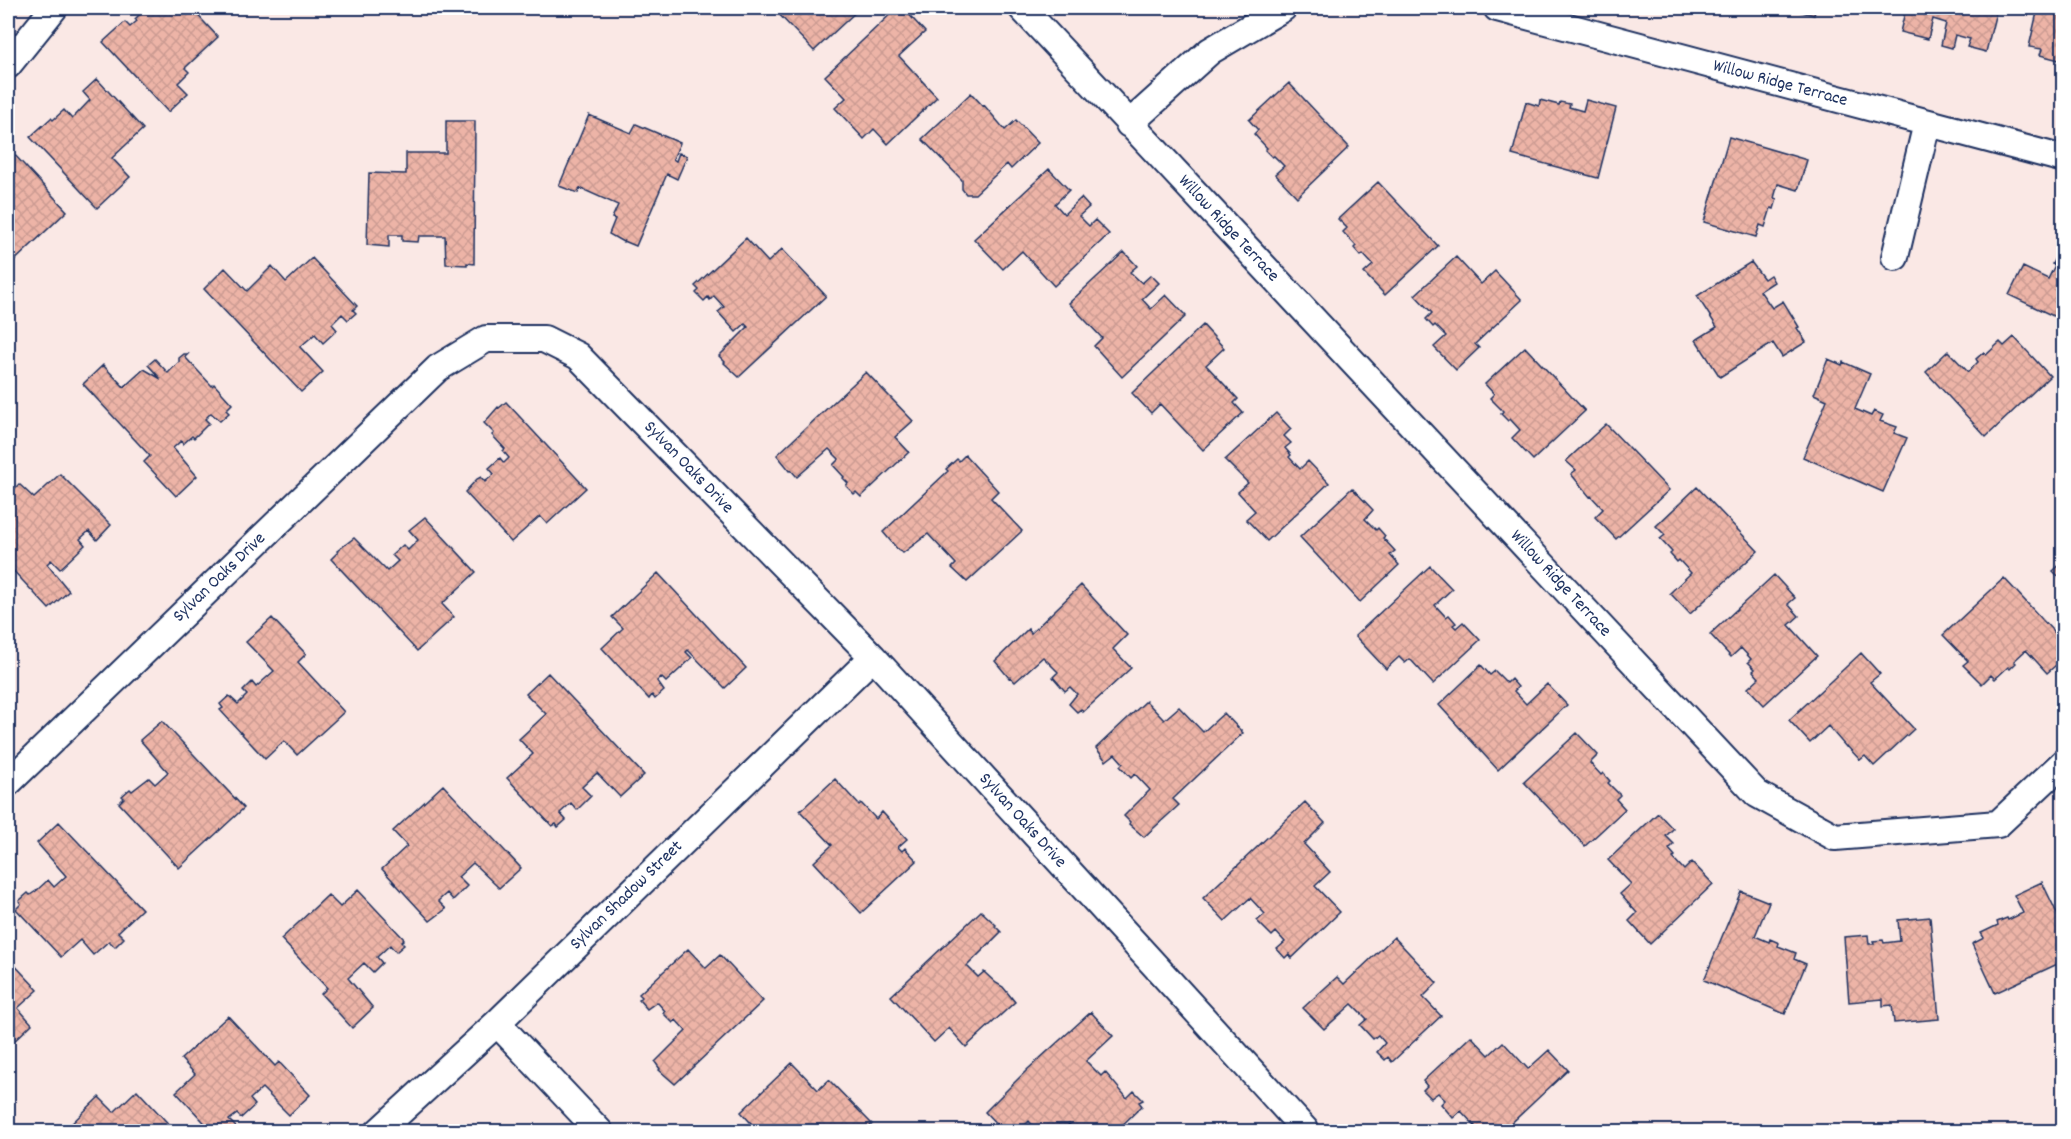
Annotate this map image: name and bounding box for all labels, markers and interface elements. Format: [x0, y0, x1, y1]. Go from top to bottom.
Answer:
street label: Willow Ridge Terrace [1710, 54, 1850, 114]
street label: Willow Ridge Terrace [1172, 170, 1284, 288]
street label: Sylvan Oaks Drive [637, 416, 739, 520]
street label: Willow Ridge Terrace [1504, 525, 1616, 643]
street label: Sylvan Oaks Drive [168, 527, 272, 629]
street label: Sylvan Oaks Drive [972, 768, 1072, 874]
street label: Sylvan Shadow Street [565, 835, 689, 957]

